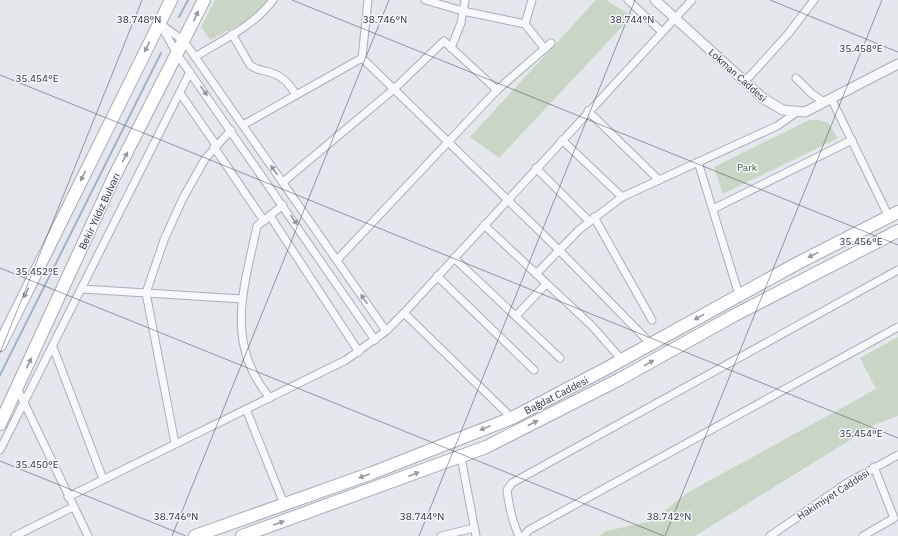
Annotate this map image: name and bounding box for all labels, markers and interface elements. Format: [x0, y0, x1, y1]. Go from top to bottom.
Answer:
one-way arrow [193, 10, 199, 21]
text: 38.748°N [117, 13, 161, 26]
text: 38.746°N [363, 13, 407, 26]
text: 38.744°N [610, 13, 654, 26]
one-way arrow [144, 42, 150, 53]
text: 35.458°E [839, 42, 883, 55]
street label: Lokman Caddesi [706, 46, 769, 105]
text: 35.454°E [15, 72, 59, 85]
one-way arrow [200, 86, 208, 96]
one-way arrow [122, 151, 128, 162]
park label: Park [737, 161, 758, 174]
one-way arrow [270, 164, 278, 175]
street label: Bekir Yıldız Bulvarı [76, 171, 123, 252]
one-way arrow [80, 171, 86, 182]
one-way arrow [290, 215, 298, 226]
text: 35.456°E [839, 235, 883, 248]
one-way arrow [808, 252, 819, 258]
text: 35.452°E [15, 265, 59, 278]
one-way arrow [23, 287, 29, 299]
one-way arrow [360, 294, 368, 305]
one-way arrow [693, 313, 705, 320]
one-way arrow [26, 358, 32, 369]
one-way arrow [643, 360, 655, 366]
street label: Bağdat Caddesi [522, 374, 590, 417]
one-way arrow [528, 420, 539, 426]
one-way arrow [478, 426, 490, 432]
text: 35.454°E [839, 427, 883, 440]
text: 35.450°E [15, 458, 59, 471]
street label: Hakimiyet Caddesi [795, 466, 872, 523]
one-way arrow [409, 471, 421, 477]
one-way arrow [357, 473, 369, 479]
text: 38.746°N [154, 510, 198, 523]
text: 38.744°N [400, 510, 444, 523]
text: 38.742°N [647, 510, 691, 523]
one-way arrow [273, 519, 285, 525]

